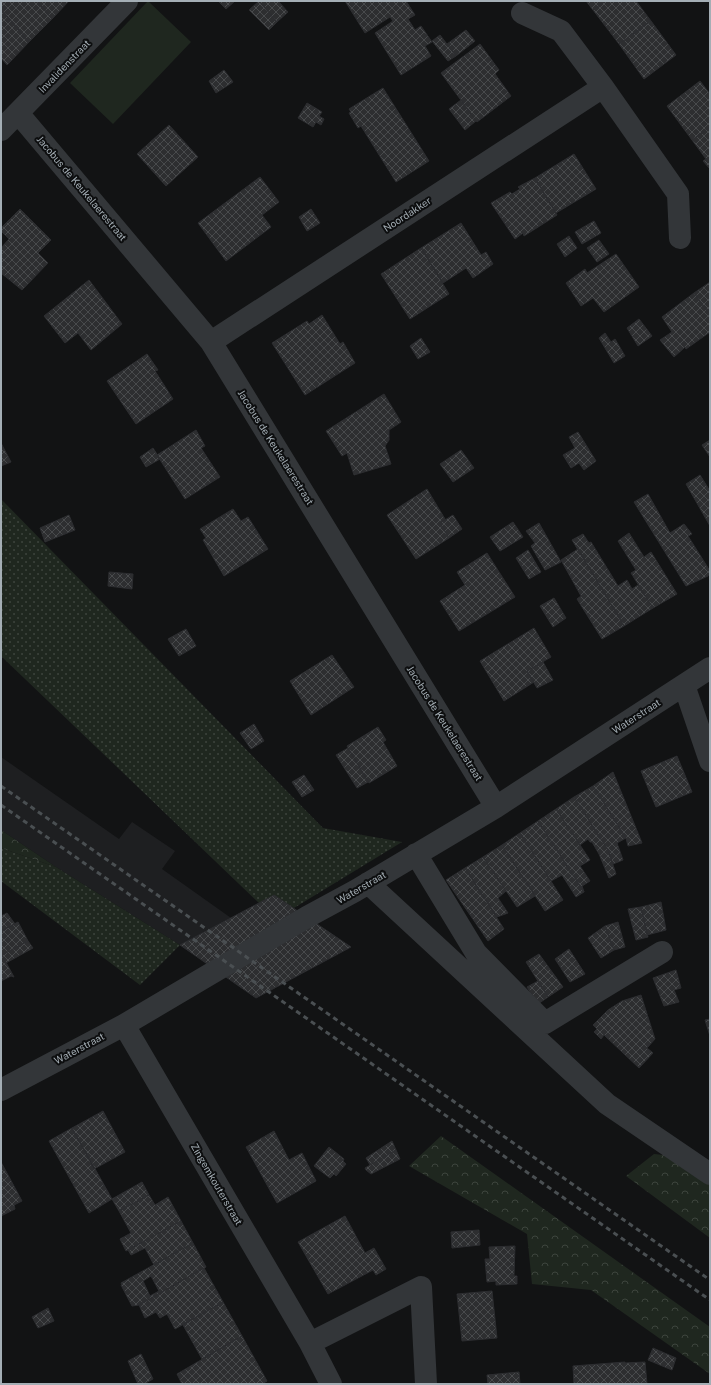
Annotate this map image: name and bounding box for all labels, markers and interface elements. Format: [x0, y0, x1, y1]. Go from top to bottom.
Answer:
street label: Invalidenstraat [36, 37, 92, 95]
street label: Jacobus de Keukelaerestraat [34, 133, 130, 243]
street label: Noordakker [381, 194, 433, 234]
street label: Jacobus de Keukelaerestraat [236, 387, 317, 507]
street label: Jacobus de Keukelaerestraat [405, 663, 486, 783]
street label: Waterstraat [610, 696, 662, 736]
street label: Waterstraat [334, 868, 388, 906]
street label: Waterstraat [52, 1030, 106, 1066]
street label: Zingemkouterstraat [189, 1141, 245, 1227]

